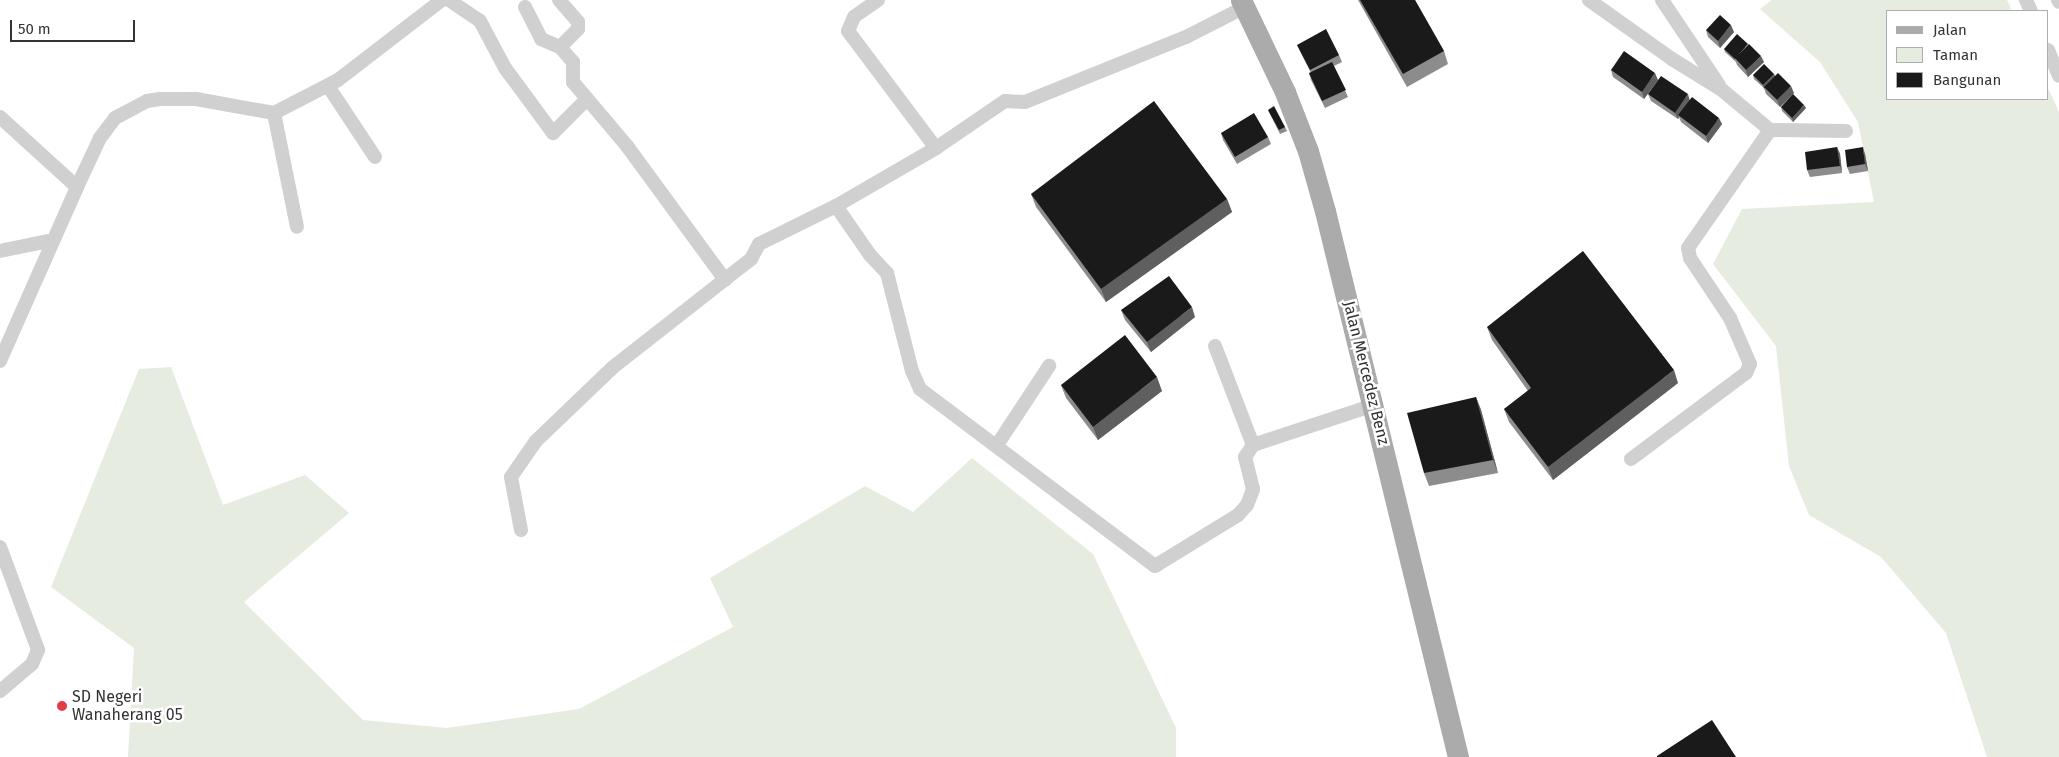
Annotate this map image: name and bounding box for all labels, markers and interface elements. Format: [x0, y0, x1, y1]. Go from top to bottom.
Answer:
scale bar [12, 10, 138, 42]
legend [1886, 10, 2049, 100]
text: 50 m [18, 20, 51, 38]
text: Jalan [1933, 21, 1967, 39]
text: Taman [1933, 46, 1978, 64]
text: Bangunan [1933, 71, 2001, 89]
street label: Jalan Mercedez Benz [1339, 299, 1393, 447]
place label: SD Negeri Wanaherang 05 [72, 687, 183, 725]
marker: SD Negeri Wanaherang 05 [56, 700, 68, 712]

